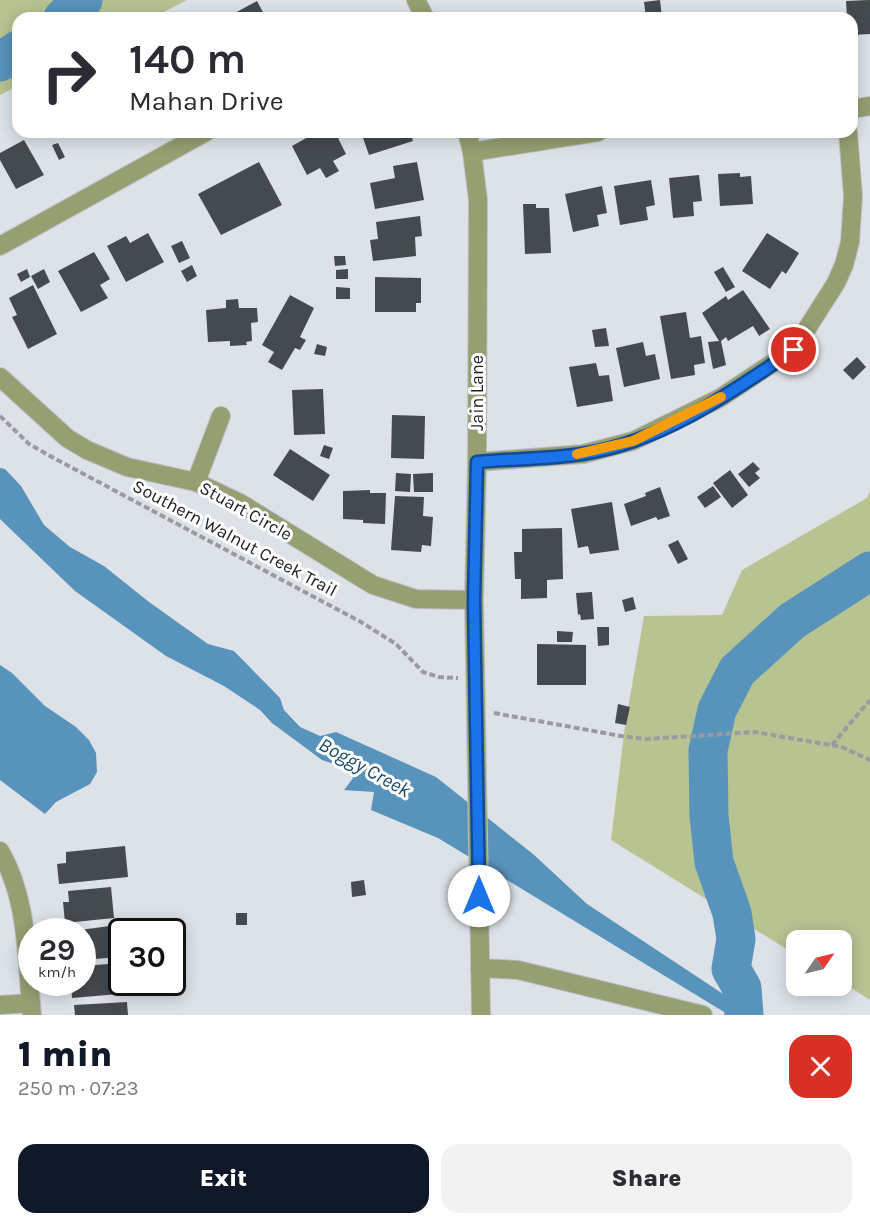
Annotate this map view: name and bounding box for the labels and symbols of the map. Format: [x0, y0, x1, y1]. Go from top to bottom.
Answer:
pin [768, 324, 819, 375]
street label: Jain Lane [466, 355, 488, 431]
street label: Southern Walnut Creek Trail [129, 475, 341, 601]
street label: Stuart Circle [196, 477, 296, 545]
water label: Boggy Creek [315, 733, 415, 802]
position arrow [447, 864, 511, 928]
speed limit sign: 30 [108, 918, 186, 996]
north arrow [786, 930, 852, 996]

